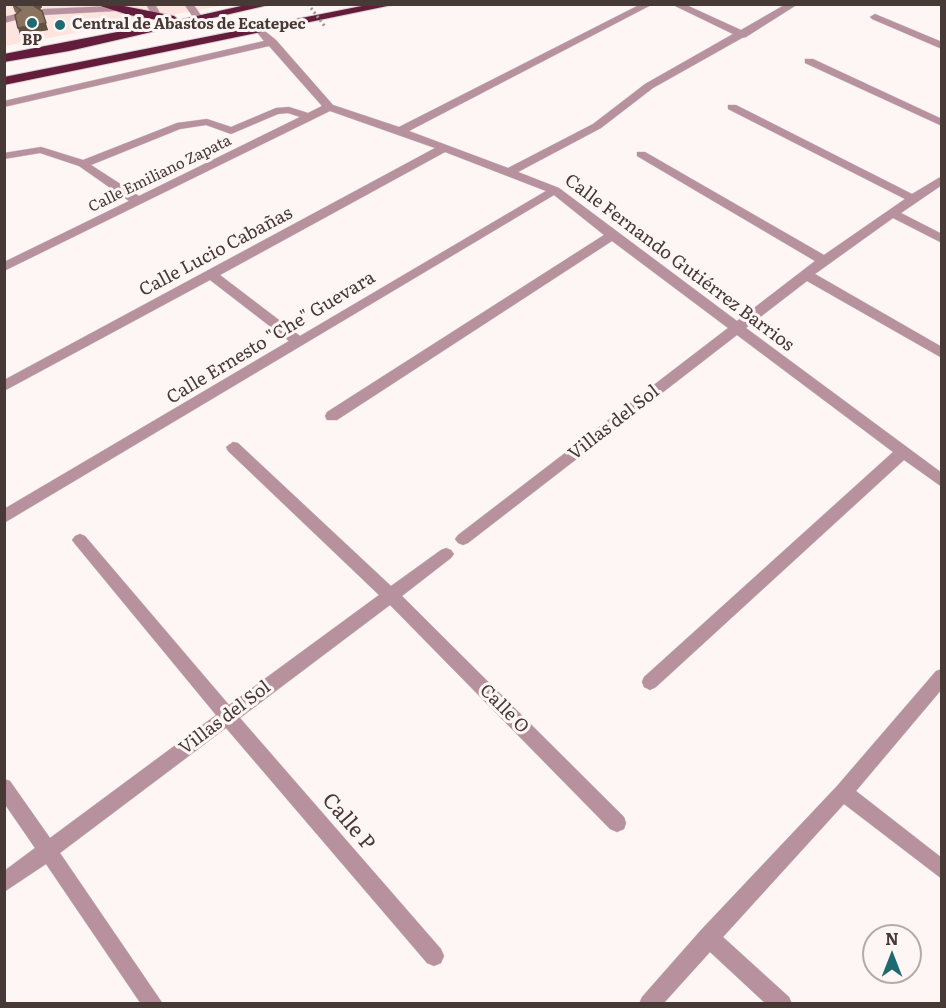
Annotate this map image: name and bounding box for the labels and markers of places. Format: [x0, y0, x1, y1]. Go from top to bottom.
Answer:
marker: BP [25, 16, 39, 30]
place label: Central de Abastos de Ecatepec [72, 16, 306, 34]
marker: Central de Abastos de Ecatepec [53, 18, 67, 32]
place label: BP [22, 32, 42, 50]

